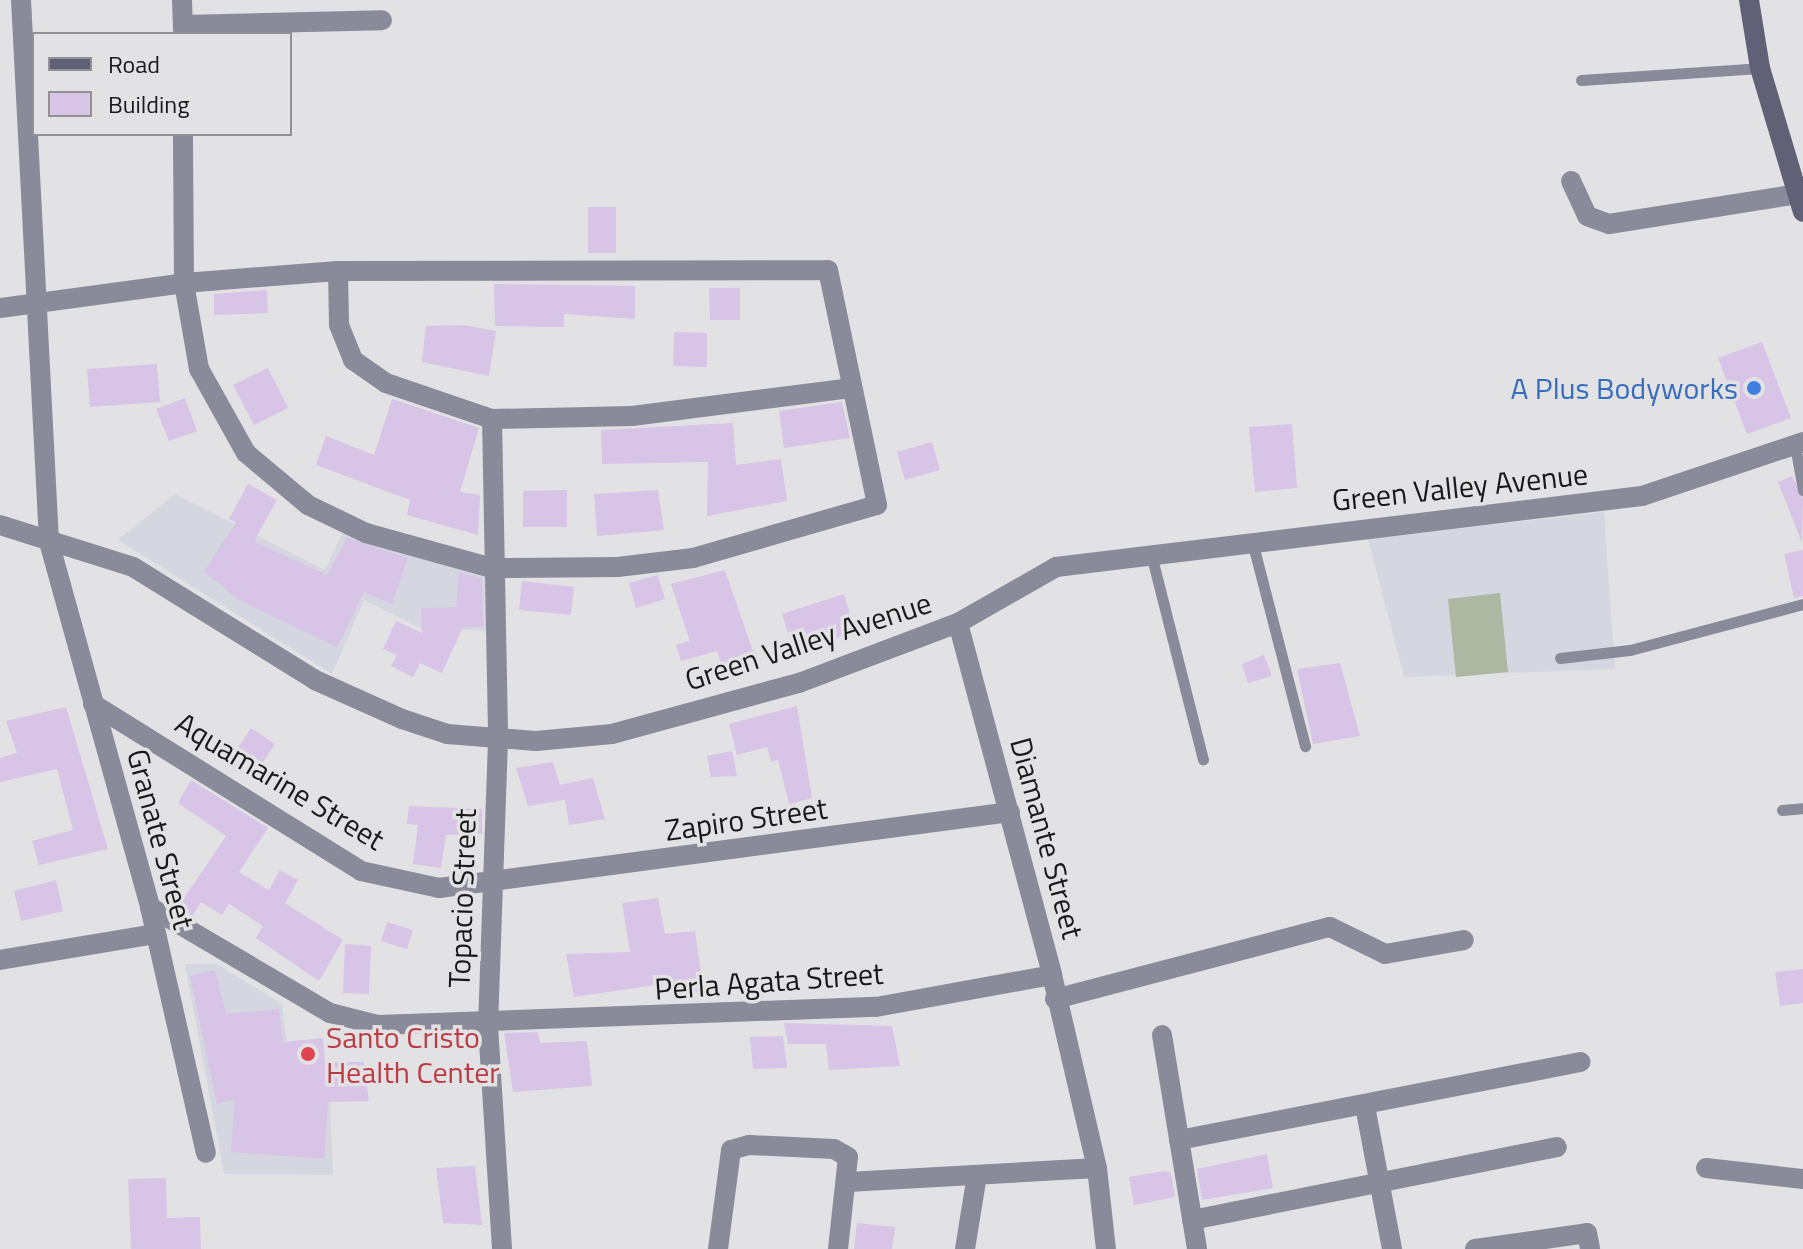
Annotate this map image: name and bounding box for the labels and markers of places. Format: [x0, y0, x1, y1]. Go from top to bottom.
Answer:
place label: A Plus Bodyworks [1510, 370, 1738, 406]
marker: A Plus Bodyworks [1745, 379, 1763, 397]
place label: Santo Cristo Health Center [326, 1019, 500, 1090]
marker: Santo Cristo Health Center [297, 1043, 319, 1065]

